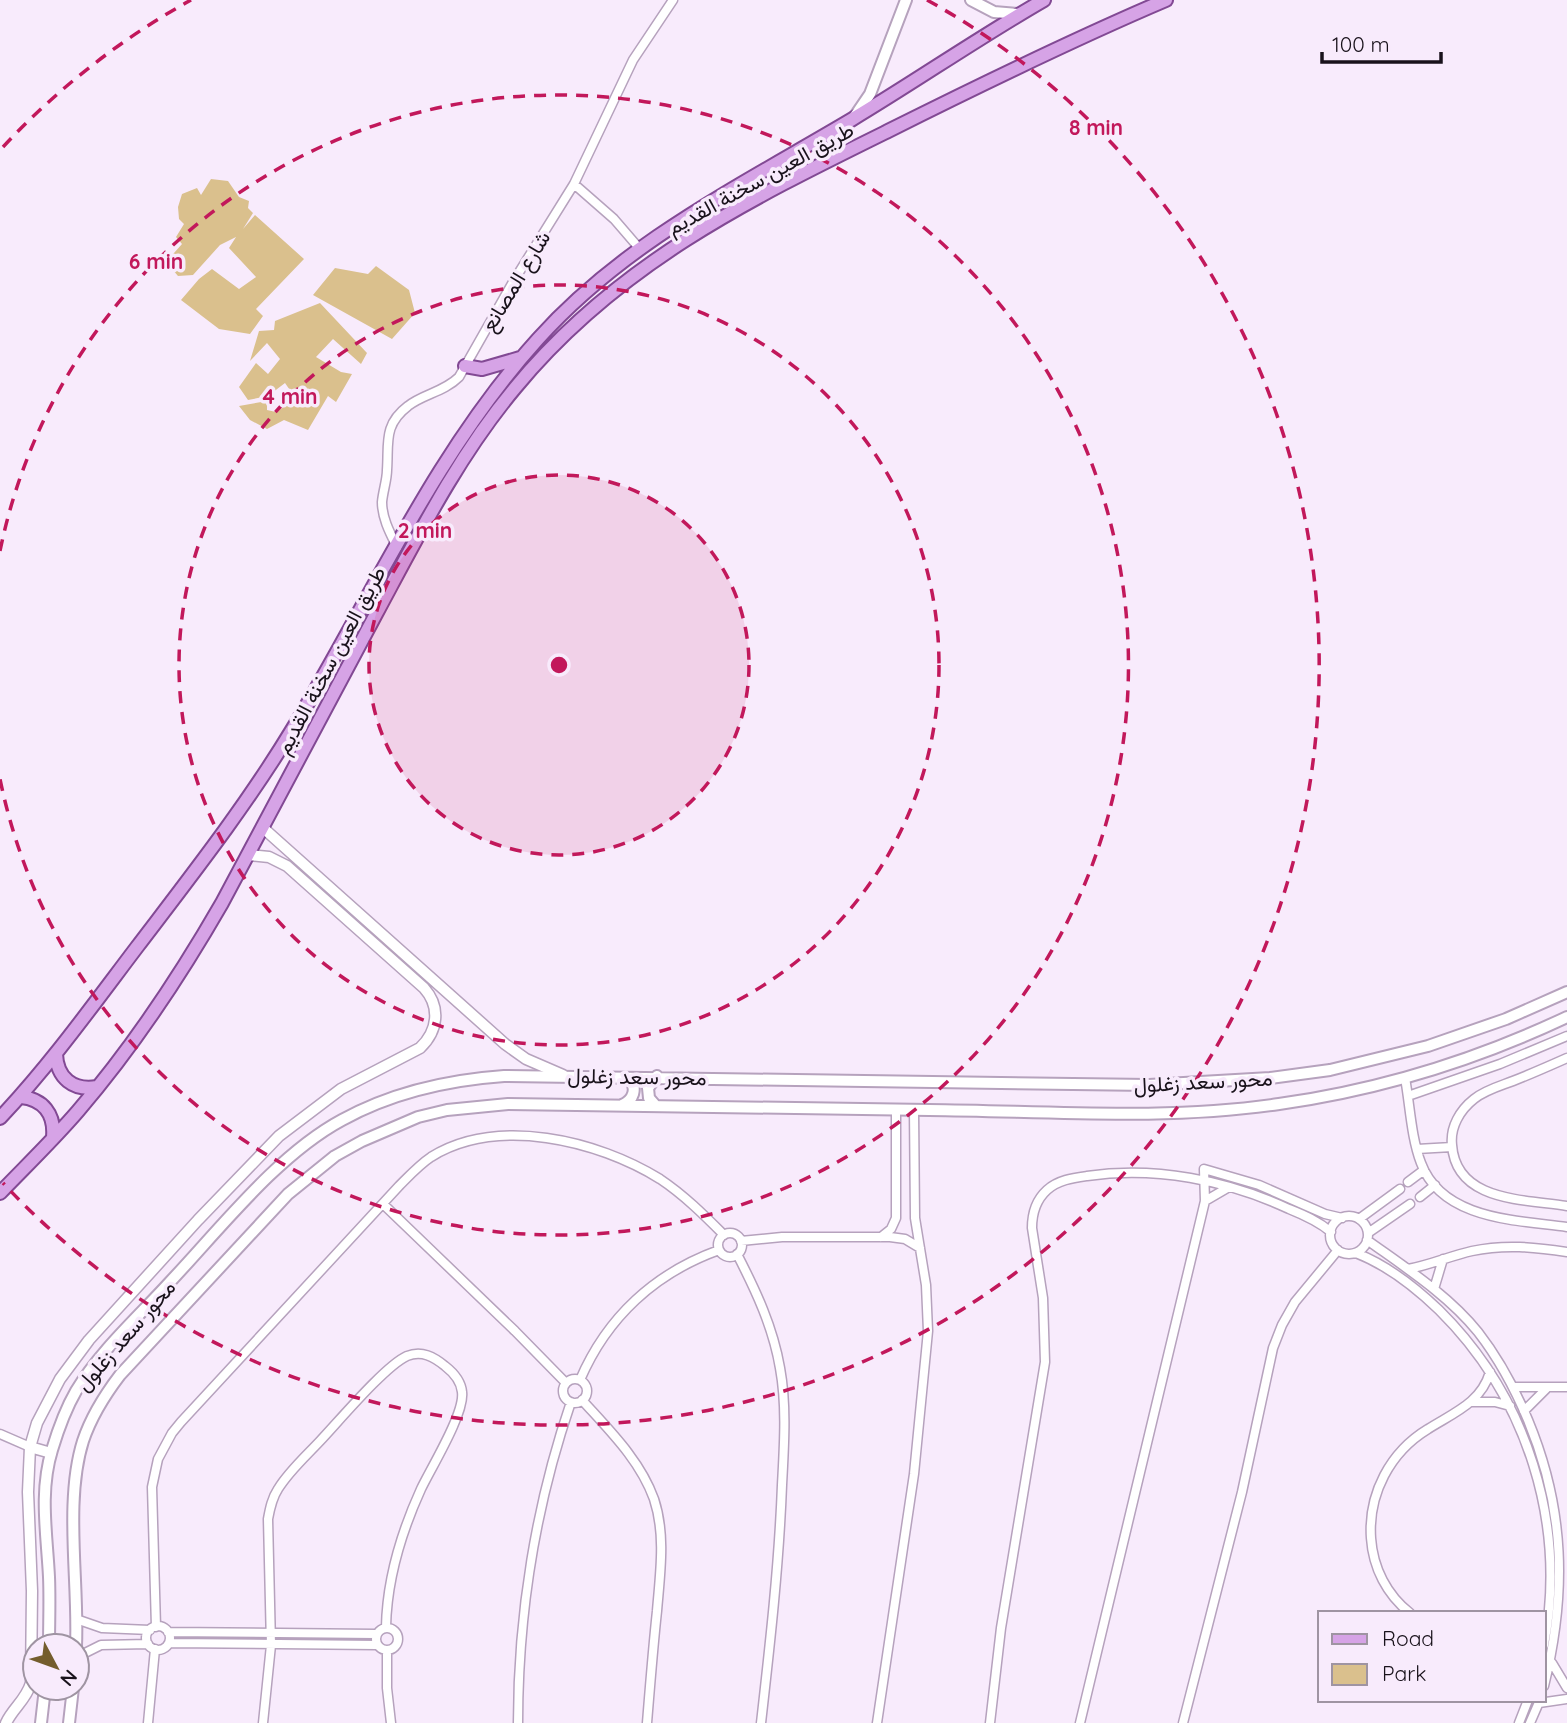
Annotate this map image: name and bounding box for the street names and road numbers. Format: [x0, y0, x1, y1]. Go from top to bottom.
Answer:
street label: طريق العين سخنة القديم [662, 116, 859, 242]
street label: شارع المصانع [475, 226, 557, 337]
street label: طريق العين سخنة القديم [269, 561, 392, 759]
street label: محور سعد زغلول [567, 1062, 707, 1091]
street label: محور سعد زغلول [1133, 1064, 1273, 1099]
street label: محور سعد زغلول [70, 1274, 181, 1397]

